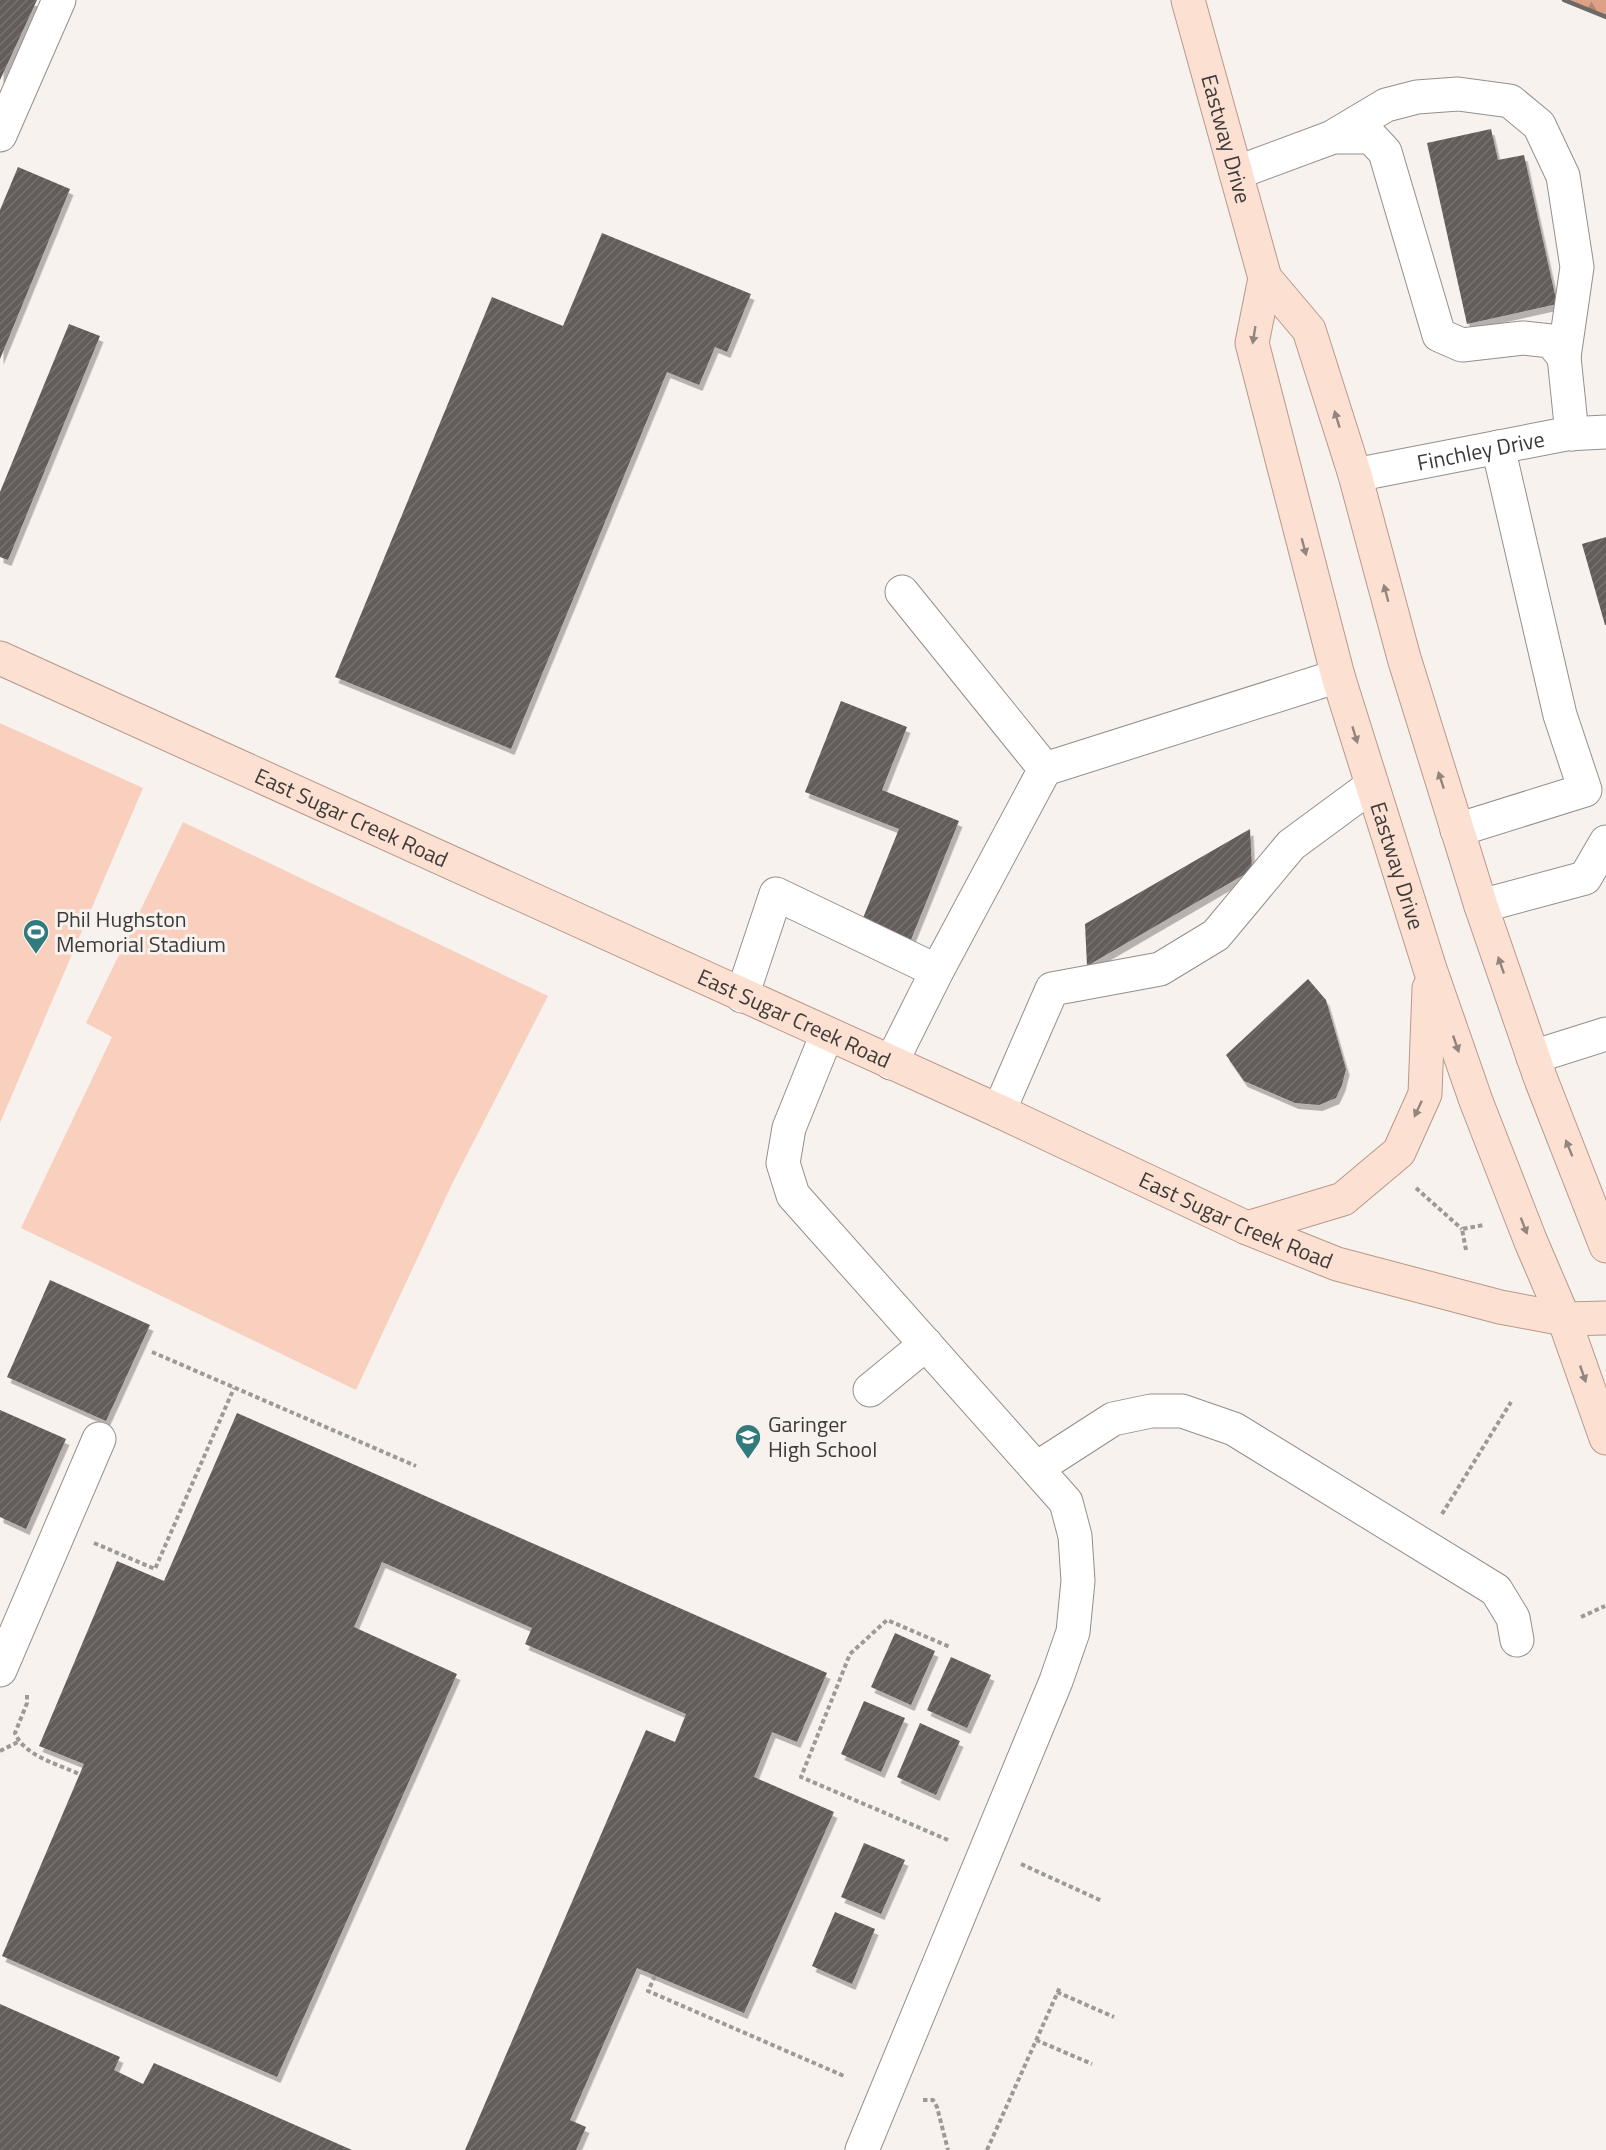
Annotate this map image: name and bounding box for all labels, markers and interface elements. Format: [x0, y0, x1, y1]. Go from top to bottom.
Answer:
street label: Eastway Drive [1192, 70, 1260, 207]
one-way arrow [1249, 326, 1258, 345]
one-way arrow [1332, 410, 1341, 428]
street label: Finchley Drive [1414, 422, 1547, 480]
one-way arrow [1299, 537, 1309, 556]
one-way arrow [1381, 584, 1391, 602]
one-way arrow [1351, 726, 1360, 744]
street label: East Sugar Creek Road [249, 759, 454, 876]
one-way arrow [1436, 771, 1445, 789]
street label: Eastway Drive [1361, 797, 1434, 934]
place label: Phil Hughston Memorial Stadium [56, 902, 226, 961]
sports icon: Phil Hughston Memorial Stadium [21, 917, 51, 955]
one-way arrow [1496, 956, 1506, 974]
street label: East Sugar Creek Road [692, 959, 896, 1077]
one-way arrow [1451, 1035, 1461, 1053]
one-way arrow [1413, 1101, 1423, 1119]
one-way arrow [1564, 1139, 1574, 1157]
street label: East Sugar Creek Road [1133, 1162, 1338, 1278]
one-way arrow [1520, 1217, 1530, 1235]
one-way arrow [1579, 1365, 1589, 1383]
place label: Garinger High School [768, 1407, 877, 1466]
school or university icon: Garinger High School [733, 1422, 763, 1460]

